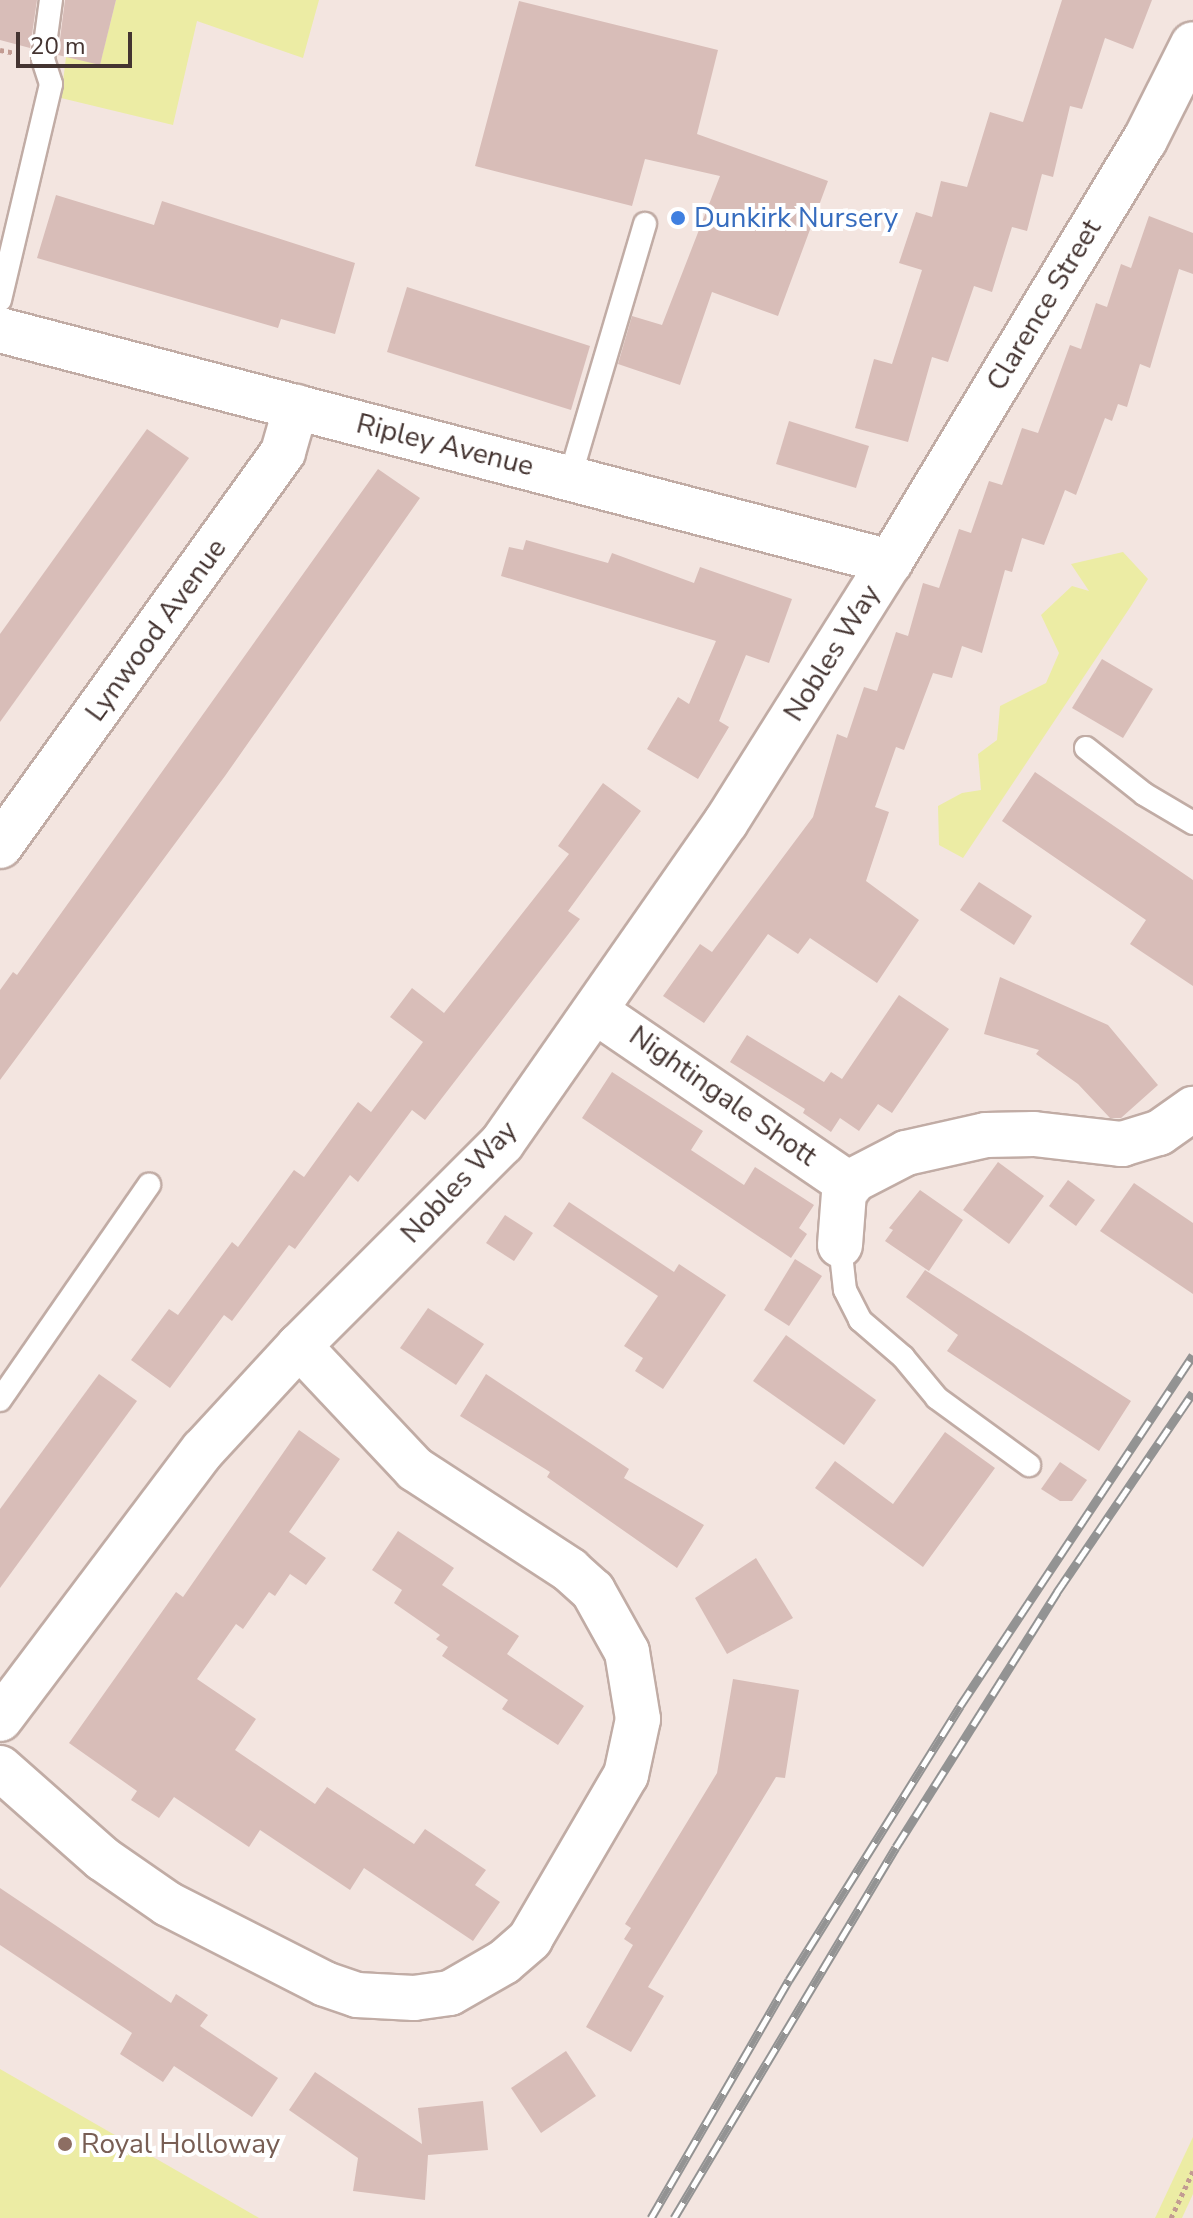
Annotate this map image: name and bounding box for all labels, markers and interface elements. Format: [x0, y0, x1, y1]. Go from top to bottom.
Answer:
scale bar [20, 16, 136, 66]
text: 20 m [30, 30, 86, 62]
place label: Dunkirk Nursery [694, 201, 898, 235]
marker: Dunkirk Nursery [669, 209, 687, 227]
street label: Clarence Street [980, 213, 1108, 397]
street label: Ripley Avenue [353, 407, 537, 483]
street label: Lynwood Avenue [78, 532, 234, 728]
street label: Nobles Way [777, 579, 887, 727]
street label: Nightingale Shott [623, 1019, 823, 1173]
street label: Nobles Way [394, 1114, 524, 1250]
place label: Royal Holloway [81, 2127, 280, 2161]
marker: Royal Holloway [56, 2135, 74, 2153]

